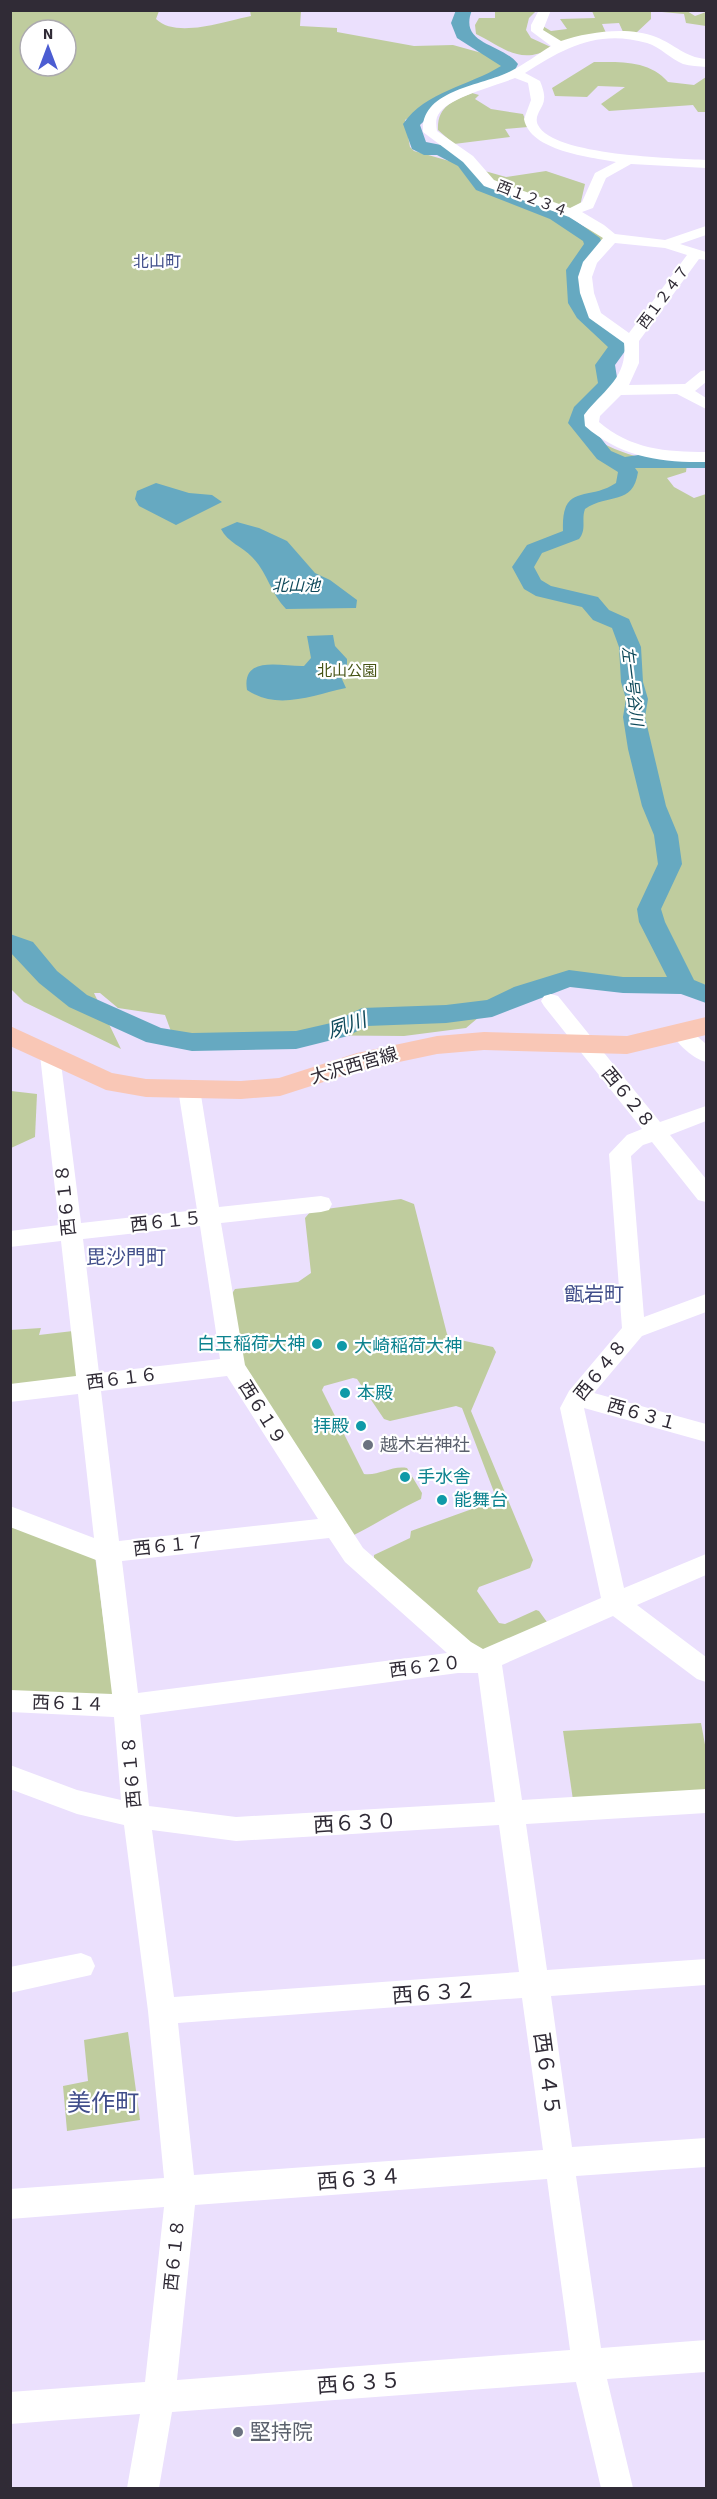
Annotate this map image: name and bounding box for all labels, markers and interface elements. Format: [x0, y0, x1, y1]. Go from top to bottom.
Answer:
north arrow [18, 18, 78, 78]
text: N [43, 23, 53, 45]
street label: 西１２３４ [493, 176, 571, 222]
district label: 北山町 [133, 251, 181, 273]
street label: 西１２４７ [633, 261, 695, 333]
water label: 北山池 [272, 575, 322, 597]
water label: 左一号谷川 [616, 645, 648, 729]
park label: 北山公園 [317, 661, 377, 682]
water label: 夙川 [324, 1006, 372, 1045]
street label: 大沢西宮線 [307, 1042, 401, 1090]
street label: 西６２８ [596, 1062, 660, 1134]
street label: 西６１８ [50, 1163, 82, 1237]
street label: 西６１５ [129, 1206, 203, 1238]
district label: 毘沙門町 [86, 1244, 166, 1272]
district label: 甑岩町 [564, 1281, 624, 1309]
place label: 白玉稲荷大神 [197, 1332, 305, 1357]
place label: 大崎稲荷大神 [354, 1334, 462, 1359]
street label: 西６４８ [569, 1334, 633, 1406]
marker: 白玉稲荷大神 [310, 1337, 324, 1351]
marker: 大崎稲荷大神 [335, 1339, 349, 1353]
street label: 西６１６ [85, 1362, 159, 1396]
street label: 西６１９ [232, 1376, 292, 1450]
place label: 本殿 [357, 1381, 393, 1406]
marker: 本殿 [338, 1386, 352, 1400]
street label: 西６３１ [604, 1393, 680, 1437]
place label: 拝殿 [313, 1414, 349, 1439]
marker: 拝殿 [354, 1419, 368, 1433]
place label: 越木岩神社 [380, 1433, 470, 1458]
marker: 越木岩神社 [361, 1438, 375, 1452]
place label: 手水舎 [417, 1465, 471, 1490]
marker: 手水舎 [398, 1470, 412, 1484]
place label: 能舞台 [454, 1488, 508, 1513]
marker: 能舞台 [435, 1493, 449, 1507]
street label: 西６１７ [132, 1530, 206, 1562]
street label: 西６２０ [388, 1650, 462, 1684]
street label: 西６１４ [32, 1690, 104, 1718]
street label: 西６１８ [116, 1735, 148, 1809]
street label: 西６３０ [312, 1806, 398, 1840]
street label: 西６３２ [391, 1975, 477, 2011]
street label: 西６４５ [526, 2030, 568, 2118]
district label: 美作町 [67, 2086, 139, 2121]
street label: 西６３４ [316, 2161, 402, 2197]
street label: 西６１８ [159, 2218, 191, 2292]
street label: 西６３５ [316, 2365, 402, 2401]
place label: 堅持院 [250, 2417, 313, 2447]
marker: 堅持院 [231, 2425, 245, 2439]

